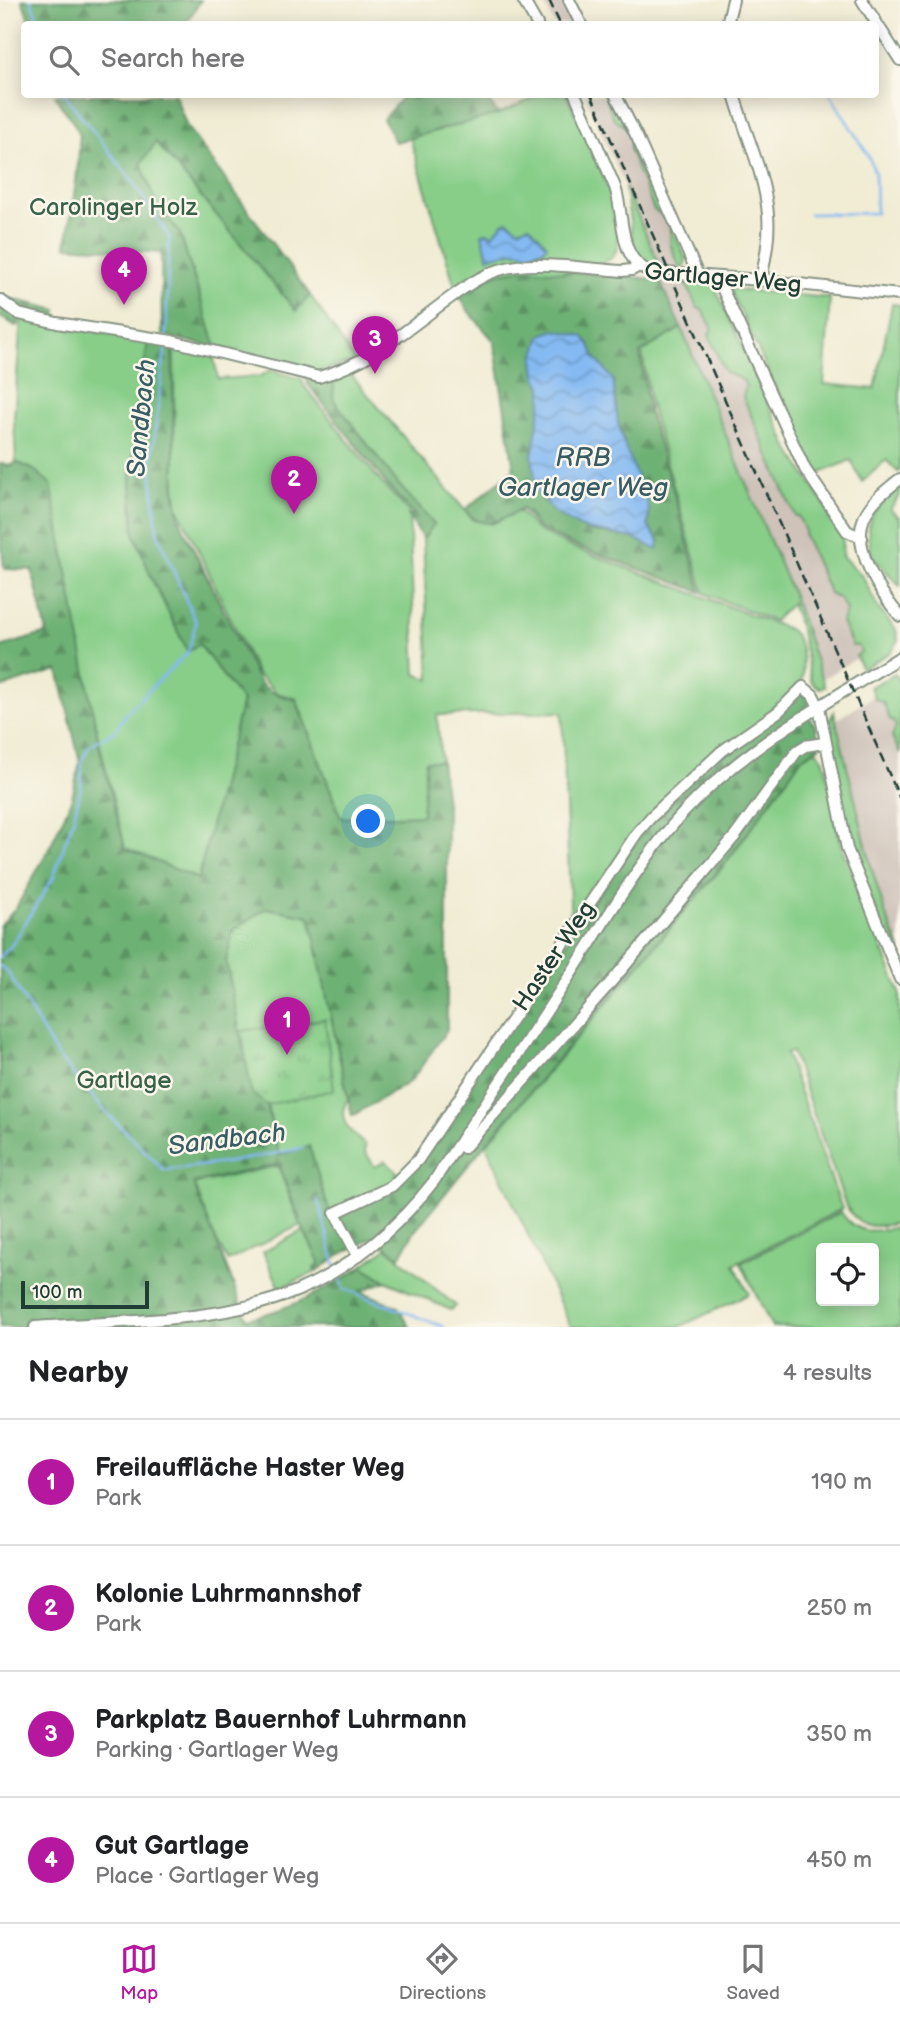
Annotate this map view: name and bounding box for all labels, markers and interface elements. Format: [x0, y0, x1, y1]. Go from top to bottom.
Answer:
search box [21, 21, 879, 98]
icon: search [45, 41, 83, 79]
text: Search here [101, 44, 245, 75]
park label: Carolinger Holz [29, 193, 198, 222]
pin: 4 [101, 247, 147, 305]
street label: Gartlager Weg [643, 257, 803, 299]
pin: 3 [352, 316, 398, 374]
water label: Sandbach [121, 358, 163, 478]
water label: RRB Gartlager Weg [498, 443, 668, 504]
pin: 2 [271, 456, 317, 514]
your location [351, 804, 385, 838]
street label: Haster Weg [507, 895, 601, 1017]
pin: 1 [264, 997, 310, 1055]
park label: Gartlage [77, 1066, 171, 1095]
water label: Sandbach [166, 1117, 288, 1163]
map controls [816, 1243, 879, 1306]
button: locate [816, 1243, 879, 1306]
scale bar [21, 1278, 149, 1310]
text: 100 m [32, 1281, 83, 1304]
text: Nearby [28, 1355, 128, 1391]
text: 4 results [783, 1359, 872, 1387]
text: Freilauffläche Haster Weg [95, 1453, 405, 1484]
text: 1 [46, 1468, 56, 1496]
text: 190 m [811, 1468, 872, 1496]
text: Park [95, 1484, 141, 1512]
text: Kolonie Luhrmannshof [95, 1579, 362, 1610]
text: 2 [44, 1594, 58, 1622]
text: 250 m [806, 1594, 872, 1622]
text: Park [95, 1610, 141, 1638]
text: Parkplatz Bauernhof Luhrmann [95, 1705, 467, 1736]
text: 3 [44, 1720, 58, 1748]
text: 350 m [806, 1720, 872, 1748]
text: Parking · Gartlager Weg [95, 1736, 339, 1764]
text: Gut Gartlage [95, 1831, 249, 1862]
text: 4 [44, 1846, 58, 1874]
text: 450 m [806, 1846, 872, 1874]
text: Place · Gartlager Weg [95, 1862, 319, 1890]
tab: Map [120, 1940, 158, 2005]
tab: Directions [399, 1940, 486, 2005]
tab: Saved [726, 1940, 780, 2005]

